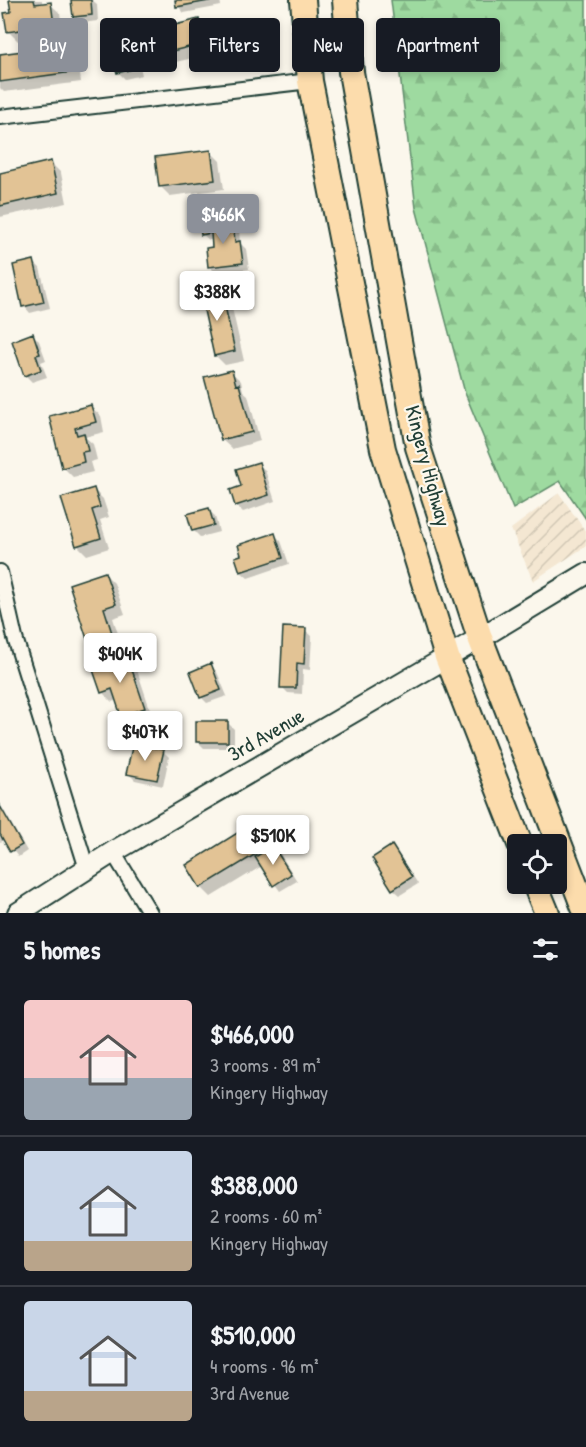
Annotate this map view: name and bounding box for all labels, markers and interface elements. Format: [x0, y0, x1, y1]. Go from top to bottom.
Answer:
chip: Buy [18, 18, 88, 72]
chip: Rent [100, 18, 177, 72]
chip: Filters [189, 18, 280, 72]
chip: New [292, 18, 364, 72]
chip: Apartment [376, 18, 500, 72]
pin: $466K [181, 194, 265, 245]
text: $466K [201, 200, 245, 227]
pin: $388K [175, 271, 259, 322]
text: $388K [194, 277, 240, 304]
street label: Kingery Highway [398, 402, 459, 530]
pin: $404K [78, 633, 162, 684]
text: $404K [98, 639, 142, 666]
street label: 3rd Avenue [222, 701, 309, 768]
pin: $407K [103, 711, 187, 762]
text: $407K [122, 717, 168, 744]
pin: $510K [231, 815, 315, 866]
text: $510K [250, 821, 296, 848]
map controls [507, 834, 567, 894]
button: locate [507, 834, 567, 894]
text: 5 homes [24, 932, 100, 967]
icon: filters [529, 933, 562, 966]
text: $466,000 [210, 1016, 294, 1051]
icon: home [72, 1024, 144, 1096]
text: 3 rooms · 89 m² [210, 1051, 321, 1078]
text: Kingery Highway [210, 1078, 328, 1105]
text: $388,000 [210, 1167, 298, 1202]
icon: home [72, 1175, 144, 1247]
text: 2 rooms · 60 m² [210, 1202, 322, 1229]
text: Kingery Highway [210, 1229, 328, 1256]
text: $510,000 [210, 1317, 295, 1352]
icon: home [72, 1325, 144, 1397]
text: 4 rooms · 96 m² [210, 1352, 319, 1379]
text: 3rd Avenue [210, 1379, 290, 1406]

